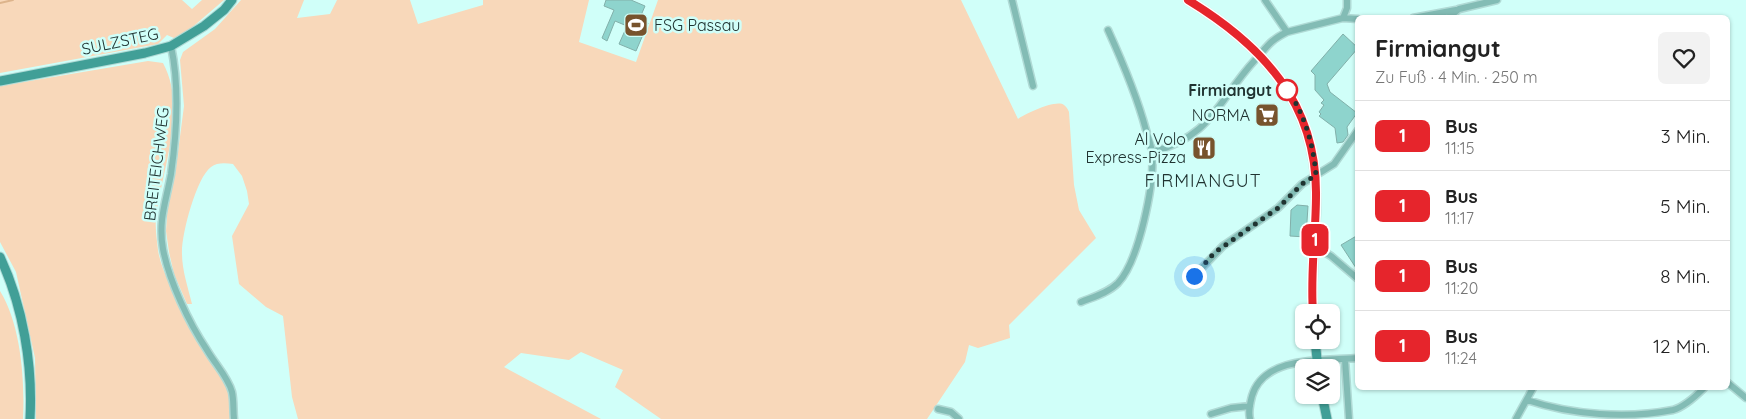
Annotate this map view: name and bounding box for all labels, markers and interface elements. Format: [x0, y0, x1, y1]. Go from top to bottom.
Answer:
sports icon: FSG Passau [623, 12, 649, 38]
place label: FSG Passau [654, 15, 740, 35]
street label: SULZSTEG [80, 23, 160, 59]
button: heart [1658, 32, 1710, 84]
text: Firmiangut [1375, 33, 1501, 63]
text: Zu Fuß · 4 Min. · 250 m [1375, 67, 1538, 87]
marker: Firmiangut [1276, 79, 1298, 101]
place label: Firmiangut [1188, 80, 1272, 100]
supermarket icon: NORMA [1254, 102, 1280, 128]
place label: NORMA [1192, 105, 1250, 125]
street label: BREITEICHWEG [139, 106, 173, 222]
text: Bus [1445, 114, 1478, 138]
text: 1 [1399, 124, 1406, 147]
text: 3 Min. [1661, 124, 1710, 148]
place label: Al Volo Express-Pizza [1085, 129, 1186, 167]
restaurant icon: Al Volo Express-Pizza [1191, 135, 1217, 161]
text: 11:15 [1445, 138, 1474, 158]
district label: FIRMIANGUT [1144, 169, 1262, 192]
text: Bus [1445, 184, 1478, 208]
text: 1 [1399, 194, 1406, 217]
text: 5 Min. [1660, 194, 1710, 218]
text: 11:17 [1445, 208, 1474, 228]
line badge: 1 [1299, 224, 1331, 256]
text: 1 [1311, 228, 1319, 251]
text: Bus [1445, 254, 1478, 278]
your location [1182, 264, 1207, 289]
text: 1 [1399, 264, 1406, 287]
text: 8 Min. [1660, 264, 1710, 288]
text: 11:20 [1445, 278, 1478, 298]
map controls [1295, 304, 1340, 404]
button: locate [1295, 304, 1340, 349]
text: Bus [1445, 324, 1478, 348]
text: 1 [1399, 334, 1406, 357]
text: 12 Min. [1653, 334, 1710, 358]
text: 11:24 [1445, 348, 1477, 368]
button: layers [1295, 359, 1340, 404]

